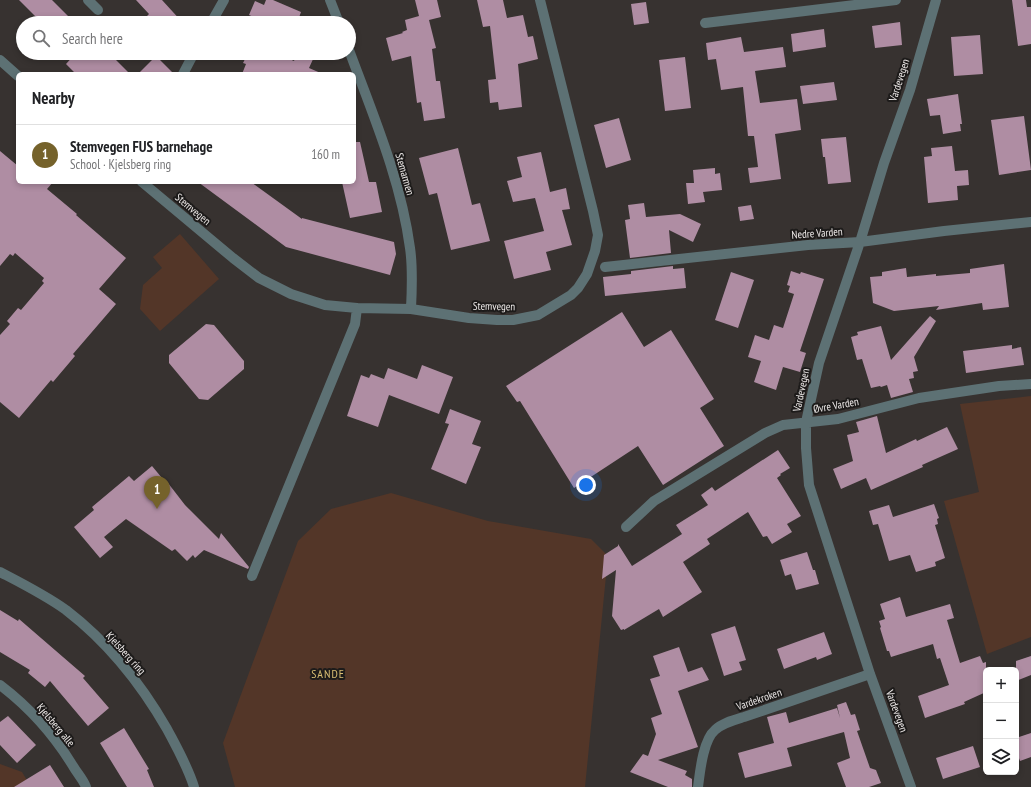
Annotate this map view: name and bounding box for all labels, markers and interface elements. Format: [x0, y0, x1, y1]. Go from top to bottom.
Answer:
search box [16, 16, 356, 60]
icon: search [30, 27, 52, 49]
text: Search here [62, 29, 123, 48]
street label: Vardevegen [885, 57, 913, 104]
text: Nearby [32, 87, 75, 109]
text: Stemvegen FUS barnehage [70, 137, 213, 156]
text: 1 [42, 146, 48, 163]
text: 160 m [311, 146, 340, 163]
street label: Stemarmen [392, 151, 418, 197]
text: School · Kjelsberg ring [70, 156, 171, 173]
street label: Stemvegen [172, 190, 214, 228]
street label: Nedre Varden [791, 224, 843, 242]
street label: Stemvegen [473, 299, 515, 313]
street label: Vardevegen [789, 367, 812, 414]
street label: Øvre Varden [812, 394, 860, 416]
your location [576, 475, 596, 495]
pin: 1 [144, 476, 170, 509]
street label: Kjelsberg ring [103, 629, 149, 678]
district label: SANDE [311, 666, 345, 681]
map controls [983, 667, 1019, 775]
button: + [983, 667, 1019, 703]
street label: Vardekroken [734, 685, 784, 714]
street label: Vardevegen [883, 687, 911, 734]
street label: Kjelsberg alle [34, 701, 78, 750]
button: − [983, 703, 1019, 739]
button: layers [983, 739, 1019, 775]

